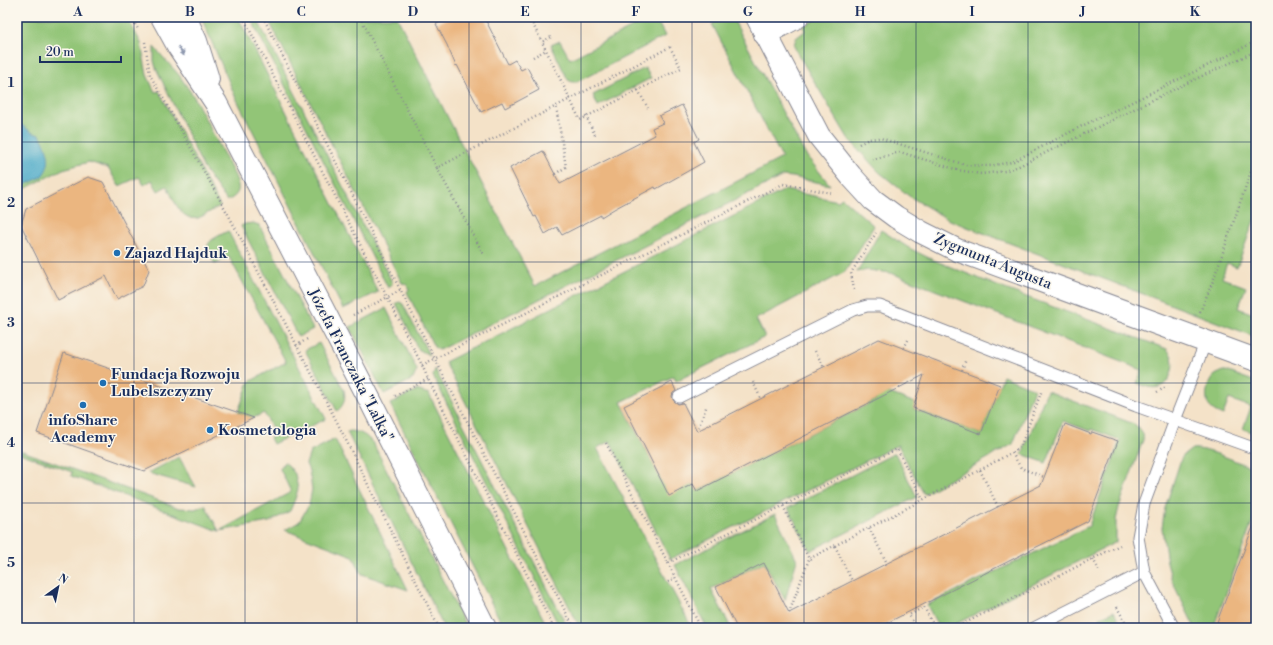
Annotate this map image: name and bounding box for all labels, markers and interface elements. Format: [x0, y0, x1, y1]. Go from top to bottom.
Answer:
text: A [72, 4, 83, 20]
text: B [185, 4, 195, 20]
text: C [296, 4, 306, 20]
text: D [408, 4, 418, 20]
text: E [520, 4, 530, 20]
text: F [631, 4, 641, 20]
text: G [743, 4, 754, 20]
text: H [855, 4, 866, 20]
text: I [969, 4, 975, 20]
text: J [1078, 4, 1086, 20]
text: K [1190, 4, 1201, 20]
scale bar [40, 38, 121, 64]
text: 20 m [46, 45, 74, 60]
one-way arrow [177, 46, 185, 56]
text: 1 [8, 75, 15, 91]
text: 2 [7, 195, 15, 211]
street label: Zygmunta Augusta [931, 229, 1055, 294]
place label: Zajazd Hajduk [125, 244, 228, 263]
marker: Zajazd Hajduk [112, 248, 122, 258]
street label: Józefa Franczaka "Lalka" [303, 285, 398, 445]
text: 3 [7, 315, 15, 331]
place label: Fundacja Rozwoju Lubelszczyzny [111, 365, 241, 401]
marker: Fundacja Rozwoju Lubelszczyzny [98, 378, 108, 388]
marker: infoShare Academy [78, 400, 88, 410]
place label: infoShare Academy [48, 411, 118, 447]
place label: Kosmetologia [218, 421, 317, 440]
marker: Kosmetologia [205, 425, 215, 435]
text: 4 [7, 435, 16, 451]
text: 5 [7, 555, 15, 571]
north arrow [38, 567, 78, 607]
text: N [55, 571, 71, 588]

